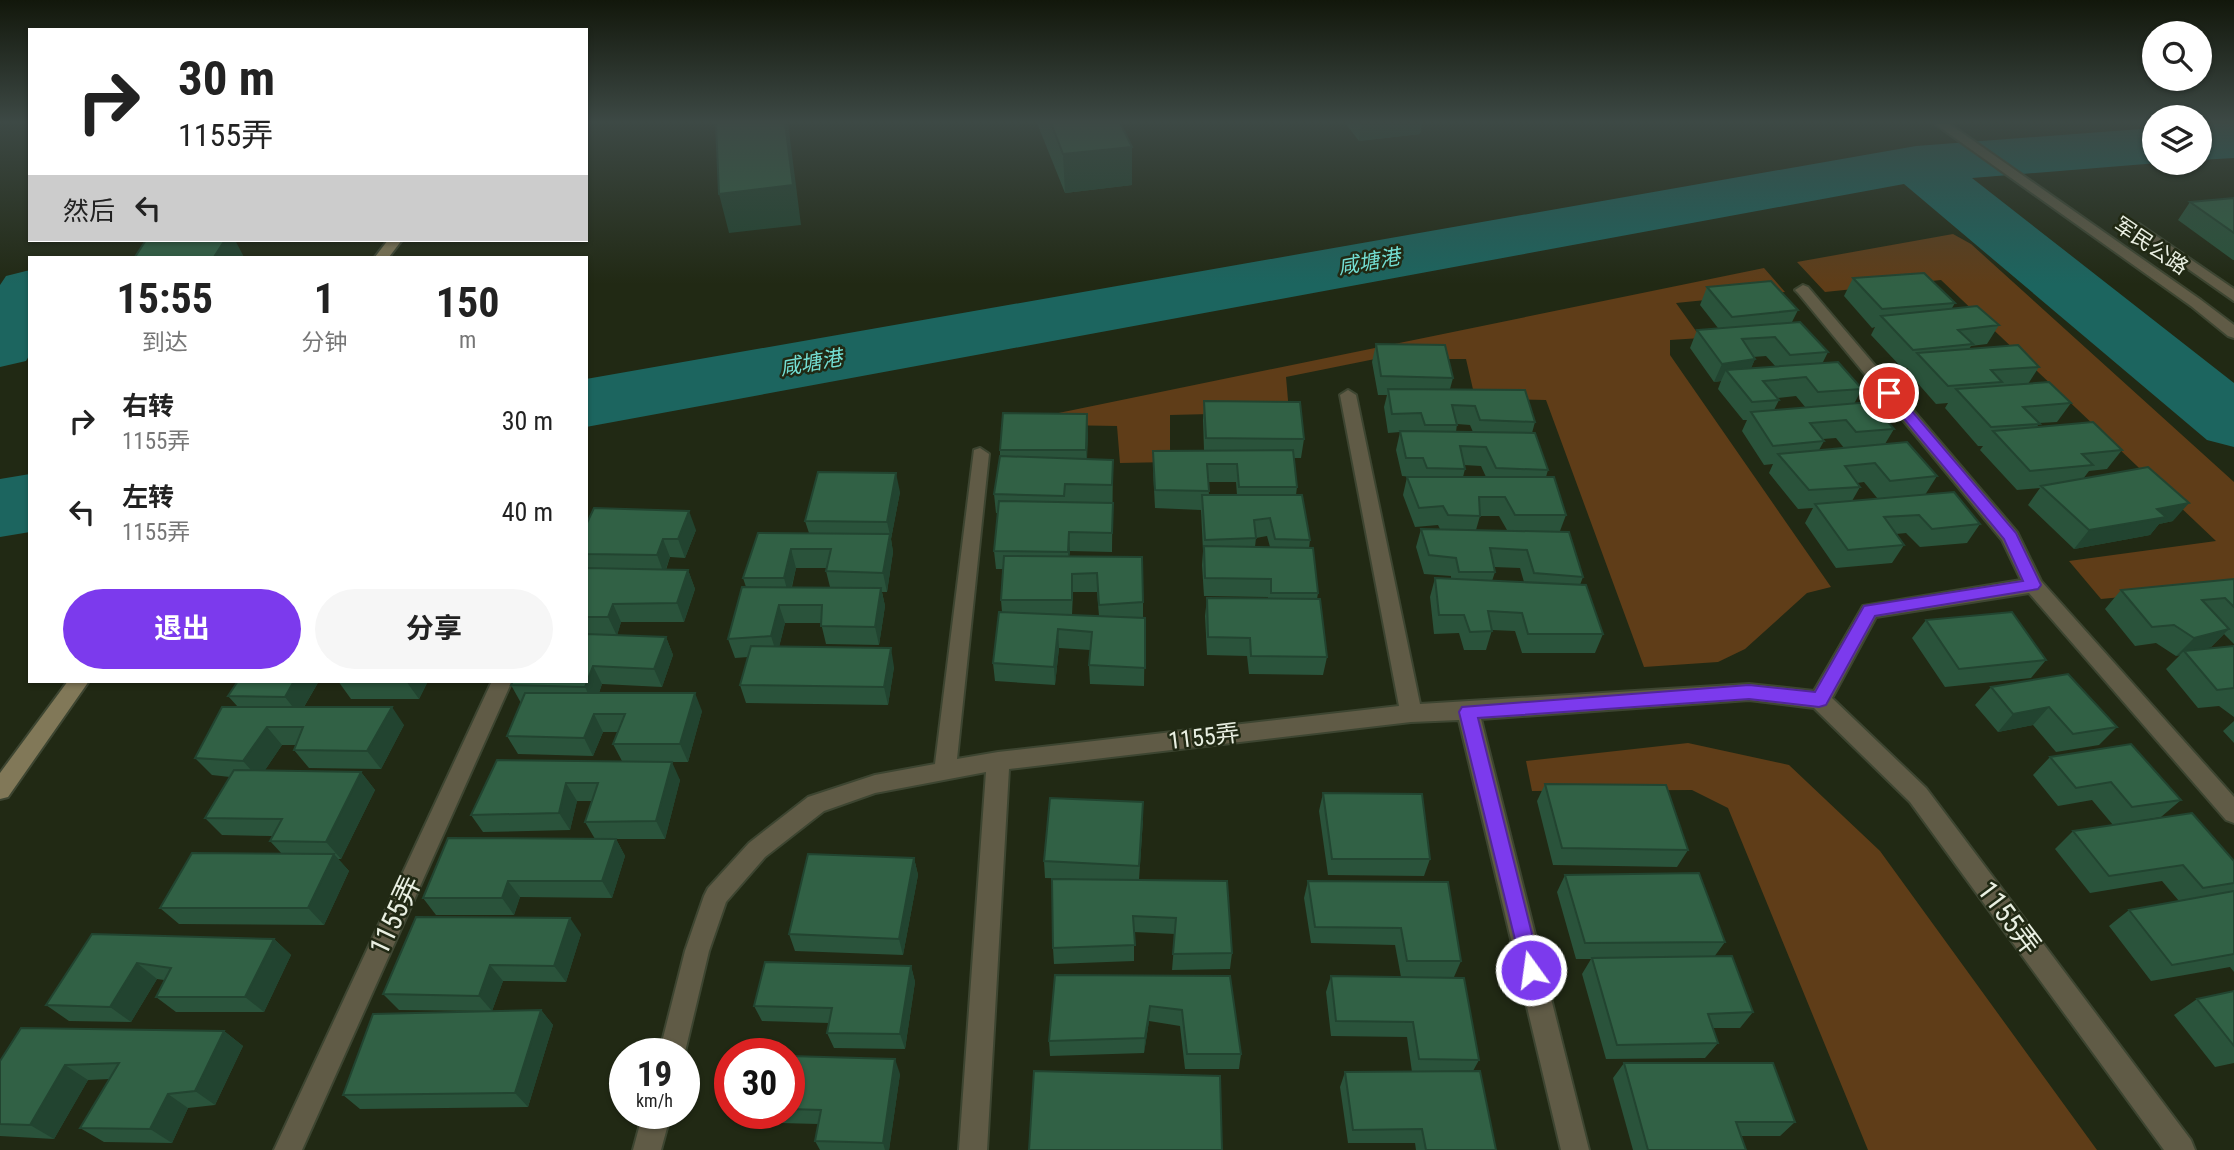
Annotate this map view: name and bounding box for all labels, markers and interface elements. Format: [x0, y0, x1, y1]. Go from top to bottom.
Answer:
map controls [2142, 21, 2212, 175]
button: search [2142, 21, 2212, 91]
text: 30 m [178, 50, 275, 107]
icon: right [63, 56, 154, 147]
button: layers [2142, 105, 2212, 175]
text: 1155弄 [178, 116, 273, 154]
icon: left [129, 189, 167, 227]
text: 然后 [63, 196, 115, 226]
street label: 军民公路 [2109, 213, 2193, 279]
water label: 咸塘港 [1336, 244, 1405, 279]
text: 15:55 [116, 274, 213, 323]
text: 1 [314, 274, 335, 323]
text: 150 [436, 278, 499, 327]
text: m [459, 327, 476, 354]
text: 到达 [142, 329, 188, 356]
text: 分钟 [301, 329, 347, 356]
water label: 咸塘港 [778, 345, 847, 380]
pin [1859, 363, 1919, 423]
icon: arrive [1870, 374, 1908, 412]
text: 右转 [122, 391, 174, 421]
icon: right [63, 402, 101, 440]
text: 30 m [502, 406, 553, 436]
text: 1155弄 [122, 428, 190, 455]
text: 左转 [122, 482, 174, 512]
icon: left [63, 493, 101, 531]
text: 40 m [502, 497, 553, 527]
text: 1155弄 [122, 519, 190, 546]
button: 退出 [63, 589, 301, 669]
button: 分享 [315, 589, 553, 669]
street label: 1155弄 [1167, 719, 1241, 755]
street label: 1155弄 [362, 870, 428, 960]
street label: 1155弄 [1971, 875, 2047, 961]
position arrow [1494, 933, 1568, 1007]
speed limit sign: 30 [714, 1038, 805, 1129]
text: 19 [637, 1054, 672, 1095]
text: km/h [636, 1090, 673, 1111]

